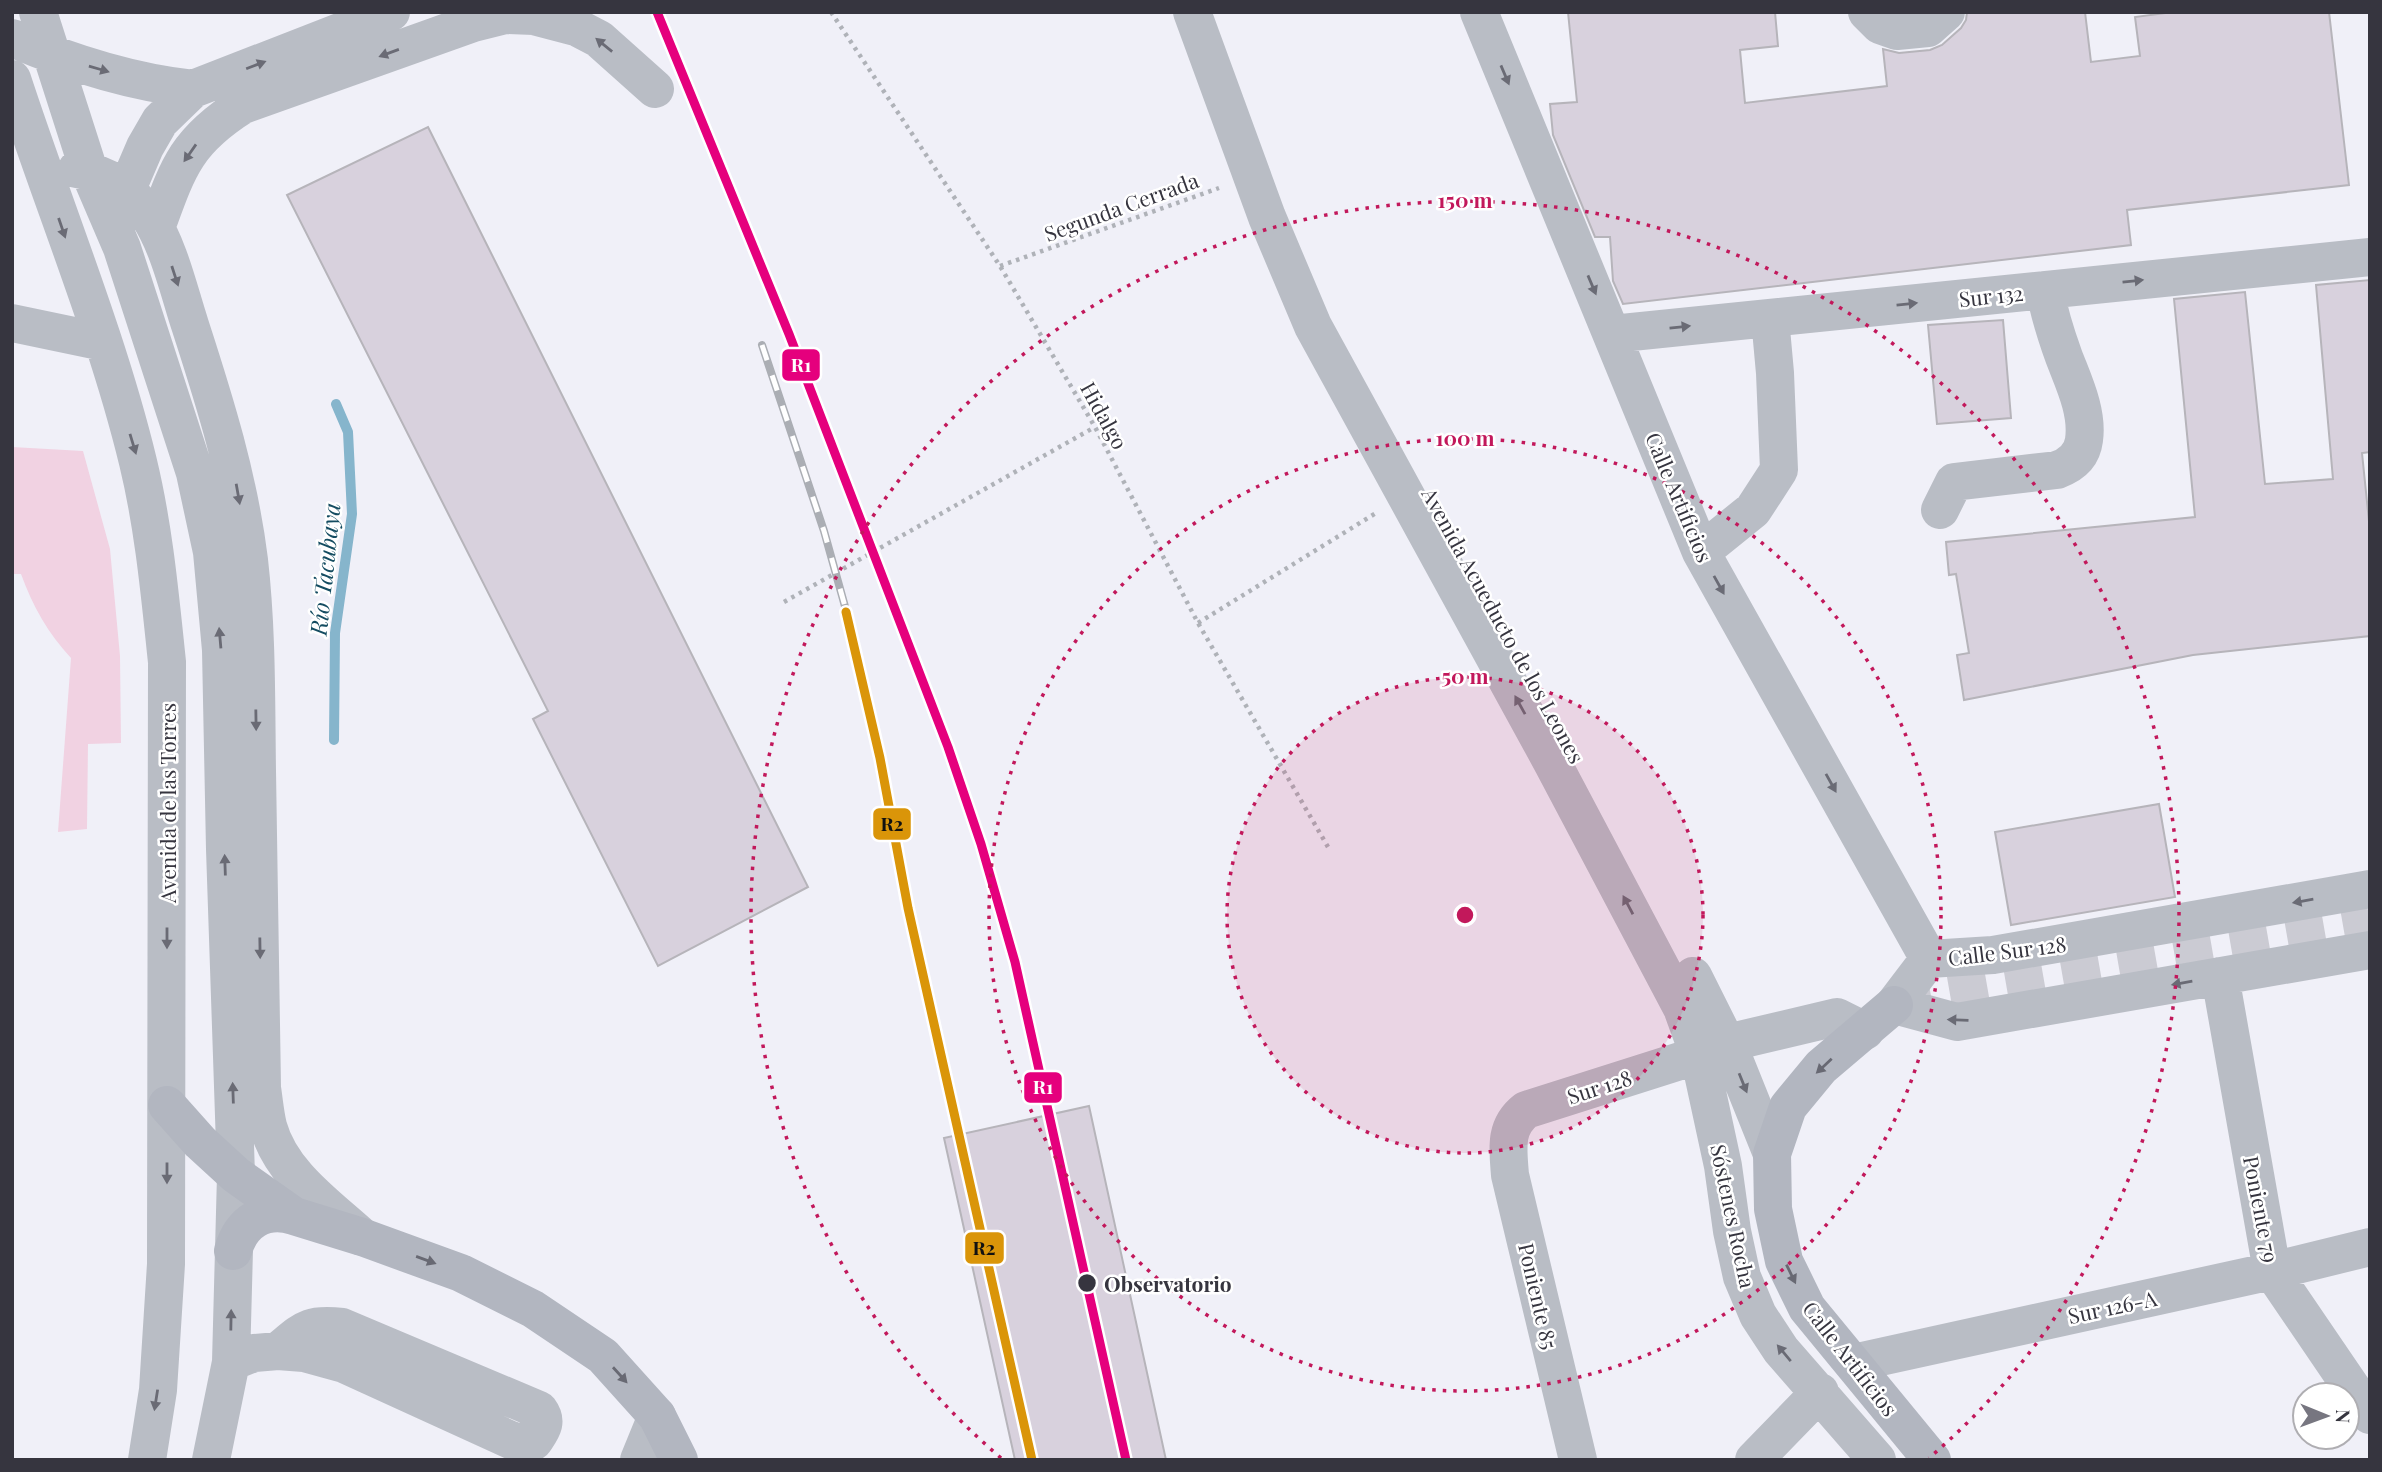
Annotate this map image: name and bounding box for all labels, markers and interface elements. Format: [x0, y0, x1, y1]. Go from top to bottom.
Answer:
one-way arrow [595, 37, 613, 52]
one-way arrow [379, 48, 400, 59]
one-way arrow [246, 59, 267, 70]
one-way arrow [89, 65, 110, 75]
one-way arrow [1500, 65, 1511, 86]
one-way arrow [183, 143, 196, 163]
street label: Segunda Cerrada [1040, 165, 1203, 247]
text: 150 m [1438, 185, 1492, 213]
one-way arrow [57, 217, 68, 238]
one-way arrow [170, 265, 180, 286]
one-way arrow [1587, 275, 1598, 296]
one-way arrow [2122, 275, 2144, 286]
street label: Sur 132 [1957, 278, 2025, 312]
one-way arrow [1896, 298, 1918, 309]
one-way arrow [1669, 322, 1691, 333]
line badge: R1 [781, 348, 821, 382]
text: R1 [791, 351, 811, 377]
street label: Hidalgo [1075, 376, 1135, 454]
text: 100 m [1435, 423, 1495, 451]
street label: Calle Artificios [1640, 428, 1720, 566]
one-way arrow [128, 434, 138, 455]
street label: Avenida Acueducto de los Leones [1416, 481, 1592, 768]
one-way arrow [233, 483, 244, 505]
water label: Río Tacubaya [302, 501, 346, 638]
one-way arrow [1713, 575, 1725, 594]
one-way arrow [214, 627, 225, 649]
text: 50 m [1441, 661, 1489, 689]
one-way arrow [1514, 695, 1526, 714]
street label: Avenida de las Torres [153, 703, 181, 904]
one-way arrow [250, 710, 262, 732]
one-way arrow [1825, 773, 1837, 793]
line badge: R2 [872, 807, 912, 841]
text: R2 [880, 810, 904, 836]
one-way arrow [220, 854, 231, 876]
one-way arrow [1623, 894, 1635, 914]
one-way arrow [2291, 896, 2313, 907]
centre of rings [1453, 903, 1477, 927]
one-way arrow [161, 927, 173, 949]
street label: Calle Sur 128 [1946, 929, 2068, 971]
one-way arrow [254, 937, 266, 959]
one-way arrow [2171, 978, 2193, 989]
one-way arrow [1947, 1014, 1969, 1025]
one-way arrow [1816, 1057, 1833, 1073]
street label: Sur 128 [1563, 1062, 1635, 1110]
line badge: R1 [1023, 1071, 1063, 1104]
one-way arrow [1738, 1072, 1749, 1093]
text: R1 [1033, 1073, 1053, 1099]
one-way arrow [227, 1081, 239, 1103]
street label: Sóstenes Rocha [1705, 1142, 1763, 1291]
street label: Poniente 79 [2238, 1153, 2286, 1265]
one-way arrow [161, 1163, 173, 1185]
line badge: R2 [964, 1231, 1005, 1265]
text: R2 [972, 1234, 996, 1260]
street label: Poniente 85 [1513, 1240, 1565, 1352]
one-way arrow [416, 1255, 437, 1266]
one-way arrow [1785, 1264, 1796, 1284]
place label: Observatorio [1104, 1269, 1232, 1297]
marker: Observatorio [1076, 1272, 1098, 1294]
street label: Sur 126-A [2065, 1283, 2160, 1329]
street label: Calle Artificios [1797, 1295, 1905, 1421]
one-way arrow [226, 1309, 237, 1331]
one-way arrow [1776, 1344, 1792, 1362]
one-way arrow [612, 1366, 628, 1384]
north arrow [2291, 1381, 2361, 1451]
one-way arrow [150, 1389, 161, 1411]
text: N [2331, 1409, 2357, 1424]

